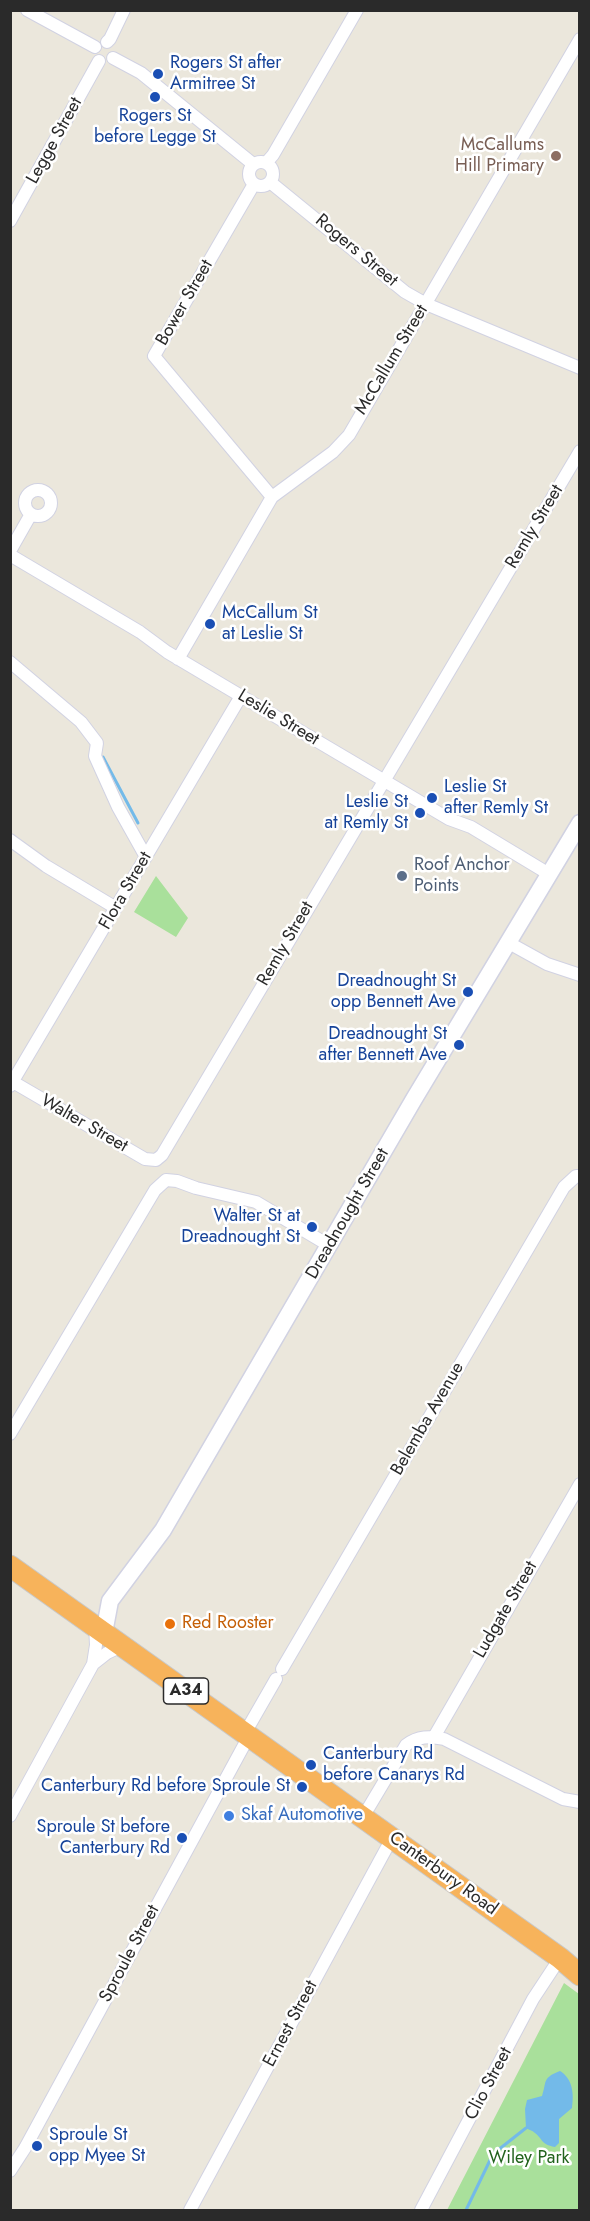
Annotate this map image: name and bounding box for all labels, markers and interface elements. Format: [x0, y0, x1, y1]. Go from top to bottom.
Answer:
place label: Rogers St after Armitree St [170, 53, 281, 96]
marker: Rogers St after Armitree St [151, 67, 165, 81]
marker: Rogers St before Legge St [148, 90, 162, 104]
street label: Legge Street [22, 94, 88, 188]
place label: Rogers St before Legge St [94, 106, 216, 148]
place label: McCallums Hill Primary [455, 135, 544, 178]
marker: McCallums Hill Primary [549, 149, 563, 163]
street label: Rogers Street [310, 210, 402, 292]
street label: Bower Street [152, 256, 218, 350]
street label: McCallum Street [351, 301, 433, 419]
street label: Remly Street [502, 481, 568, 573]
place label: McCallum St at Leslie St [222, 603, 318, 646]
marker: McCallum St at Leslie St [203, 617, 217, 631]
street label: Leslie Street [233, 685, 323, 751]
place label: Leslie St after Remly St [444, 777, 548, 820]
marker: Leslie St after Remly St [425, 791, 439, 805]
place label: Leslie St at Remly St [325, 792, 408, 834]
marker: Leslie St at Remly St [413, 806, 427, 820]
street label: Flora Street [95, 848, 157, 934]
place label: Roof Anchor Points [414, 855, 510, 898]
marker: Roof Anchor Points [395, 869, 409, 883]
street label: Remly Street [253, 898, 319, 990]
place label: Dreadnought St opp Bennett Ave [331, 971, 456, 1014]
marker: Dreadnought St opp Bennett Ave [461, 985, 475, 999]
place label: Dreadnought St after Bennett Ave [319, 1024, 447, 1066]
marker: Dreadnought St after Bennett Ave [452, 1038, 466, 1052]
street label: Walter Street [37, 1090, 131, 1158]
street label: Dreadnought Street [302, 1145, 394, 1283]
place label: Walter St at Dreadnought St [181, 1206, 300, 1248]
marker: Walter St at Dreadnought St [305, 1220, 319, 1234]
street label: Belemba Avenue [387, 1359, 469, 1479]
street label: Ludgate Street [470, 1558, 542, 1662]
place label: Red Rooster [182, 1613, 274, 1635]
marker: Red Rooster [163, 1617, 177, 1631]
road number: A34 [164, 1678, 208, 1704]
place label: Canterbury Rd before Canarys Rd [323, 1744, 465, 1786]
marker: Canterbury Rd before Canarys Rd [304, 1758, 318, 1772]
place label: Canterbury Rd before Sproule St [41, 1776, 290, 1798]
marker: Canterbury Rd before Sproule St [295, 1780, 309, 1794]
place label: Skaf Automotive [241, 1805, 363, 1827]
marker: Skaf Automotive [222, 1809, 236, 1823]
place label: Sproule St before Canterbury Rd [37, 1817, 170, 1860]
street label: Canterbury Road [385, 1827, 501, 1921]
marker: Sproule St before Canterbury Rd [175, 1831, 189, 1845]
street label: Sproule Street [95, 1902, 165, 2006]
street label: Ernest Street [259, 1977, 323, 2071]
street label: Clio Street [461, 2044, 517, 2124]
place label: Sproule St opp Myee St [49, 2125, 145, 2168]
marker: Sproule St opp Myee St [30, 2139, 44, 2153]
park label: Wiley Park [488, 2148, 570, 2170]

